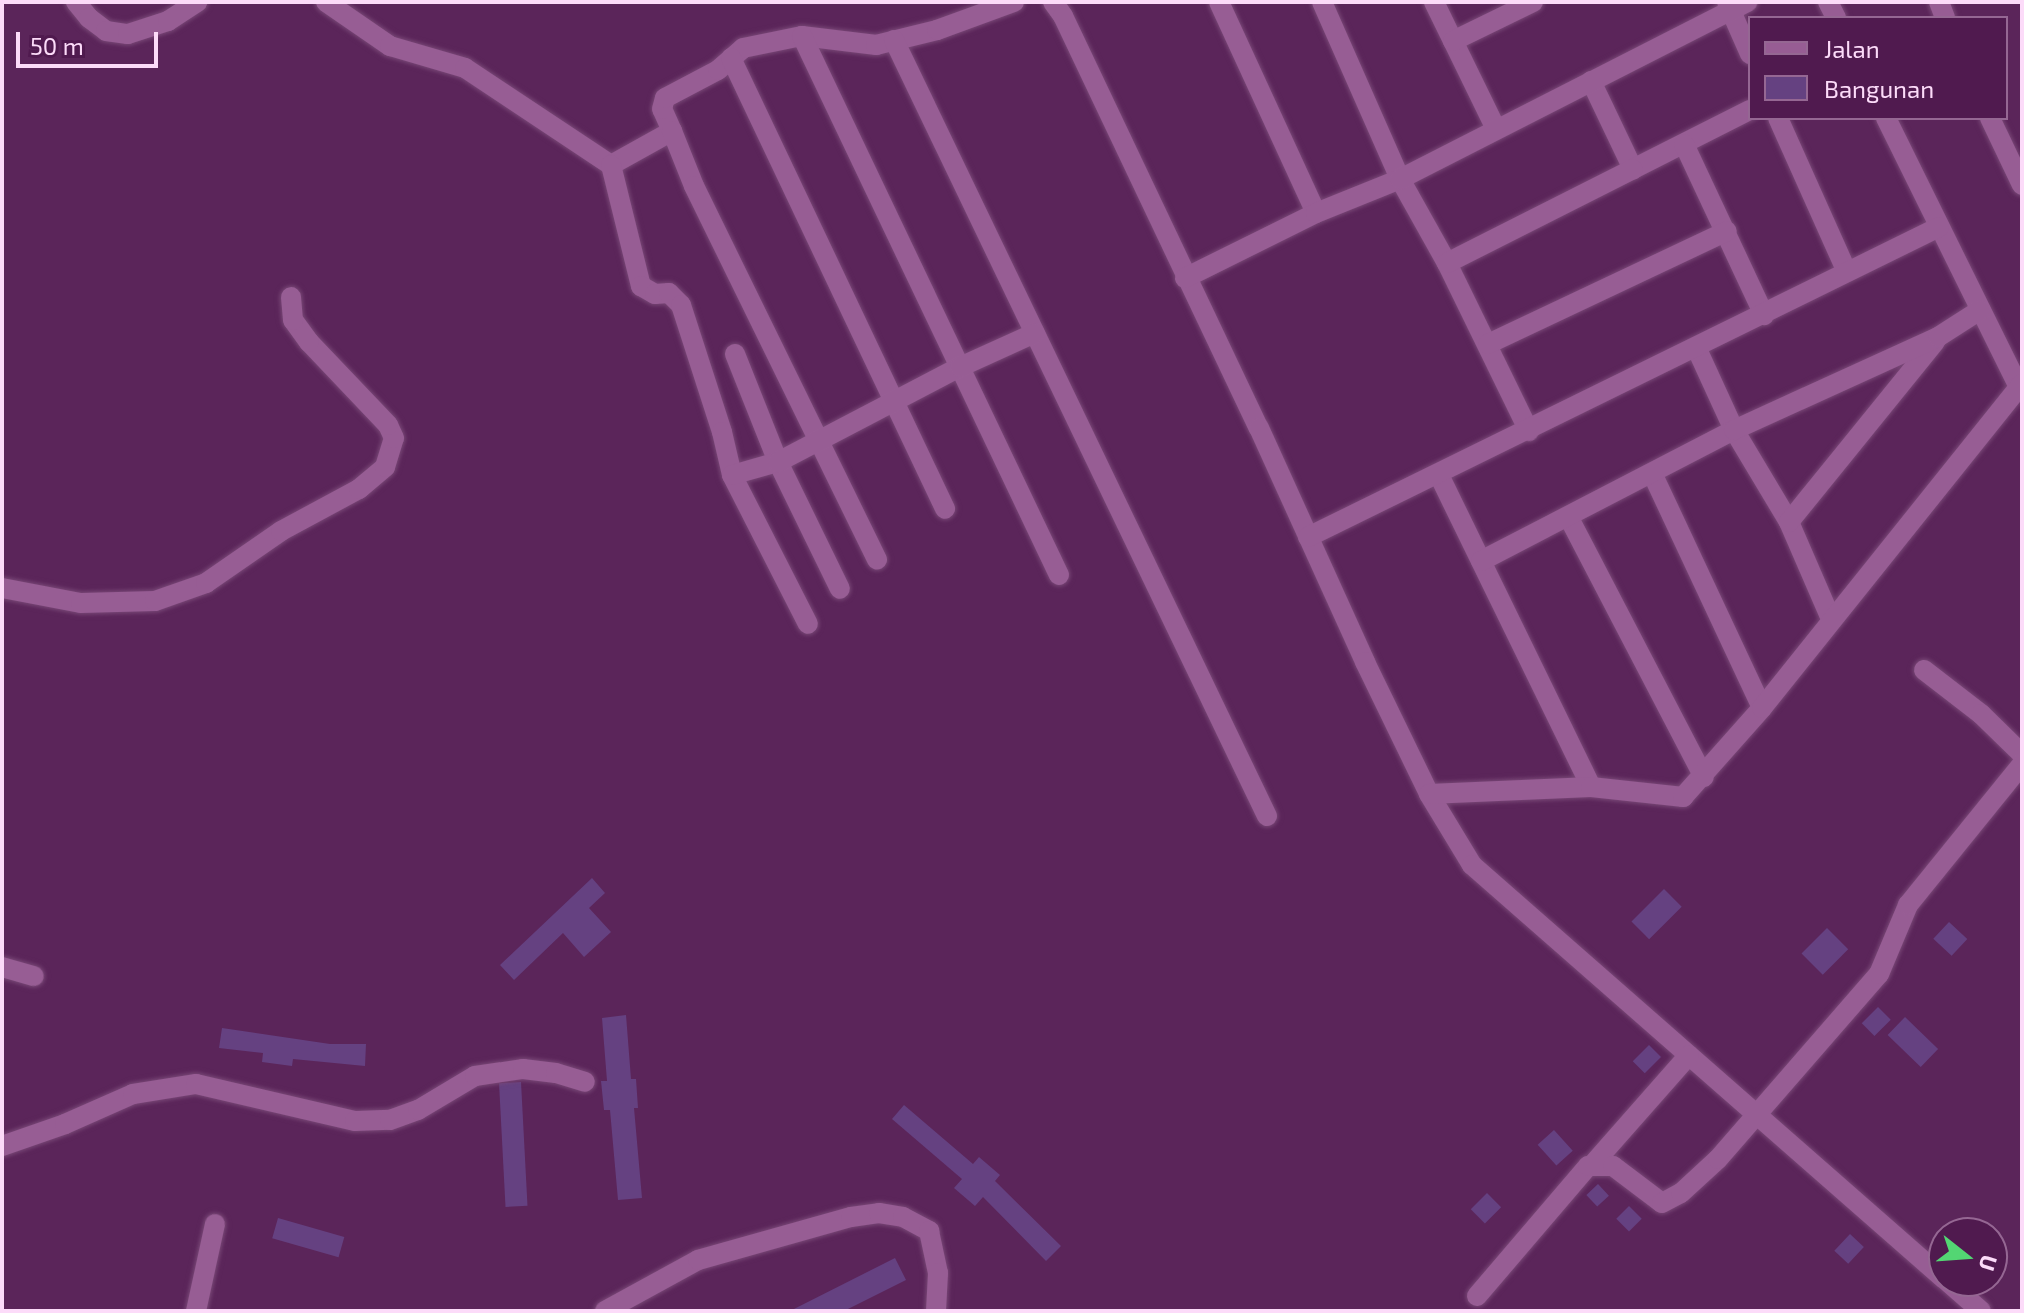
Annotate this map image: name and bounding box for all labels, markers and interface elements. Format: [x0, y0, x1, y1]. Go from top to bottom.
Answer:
scale bar [20, 16, 162, 66]
legend [1748, 16, 2008, 120]
text: 50 m [30, 31, 84, 60]
text: Jalan [1824, 34, 1880, 63]
text: Bangunan [1824, 74, 1934, 103]
north arrow [1928, 1217, 2008, 1297]
text: U [1974, 1252, 2004, 1274]

